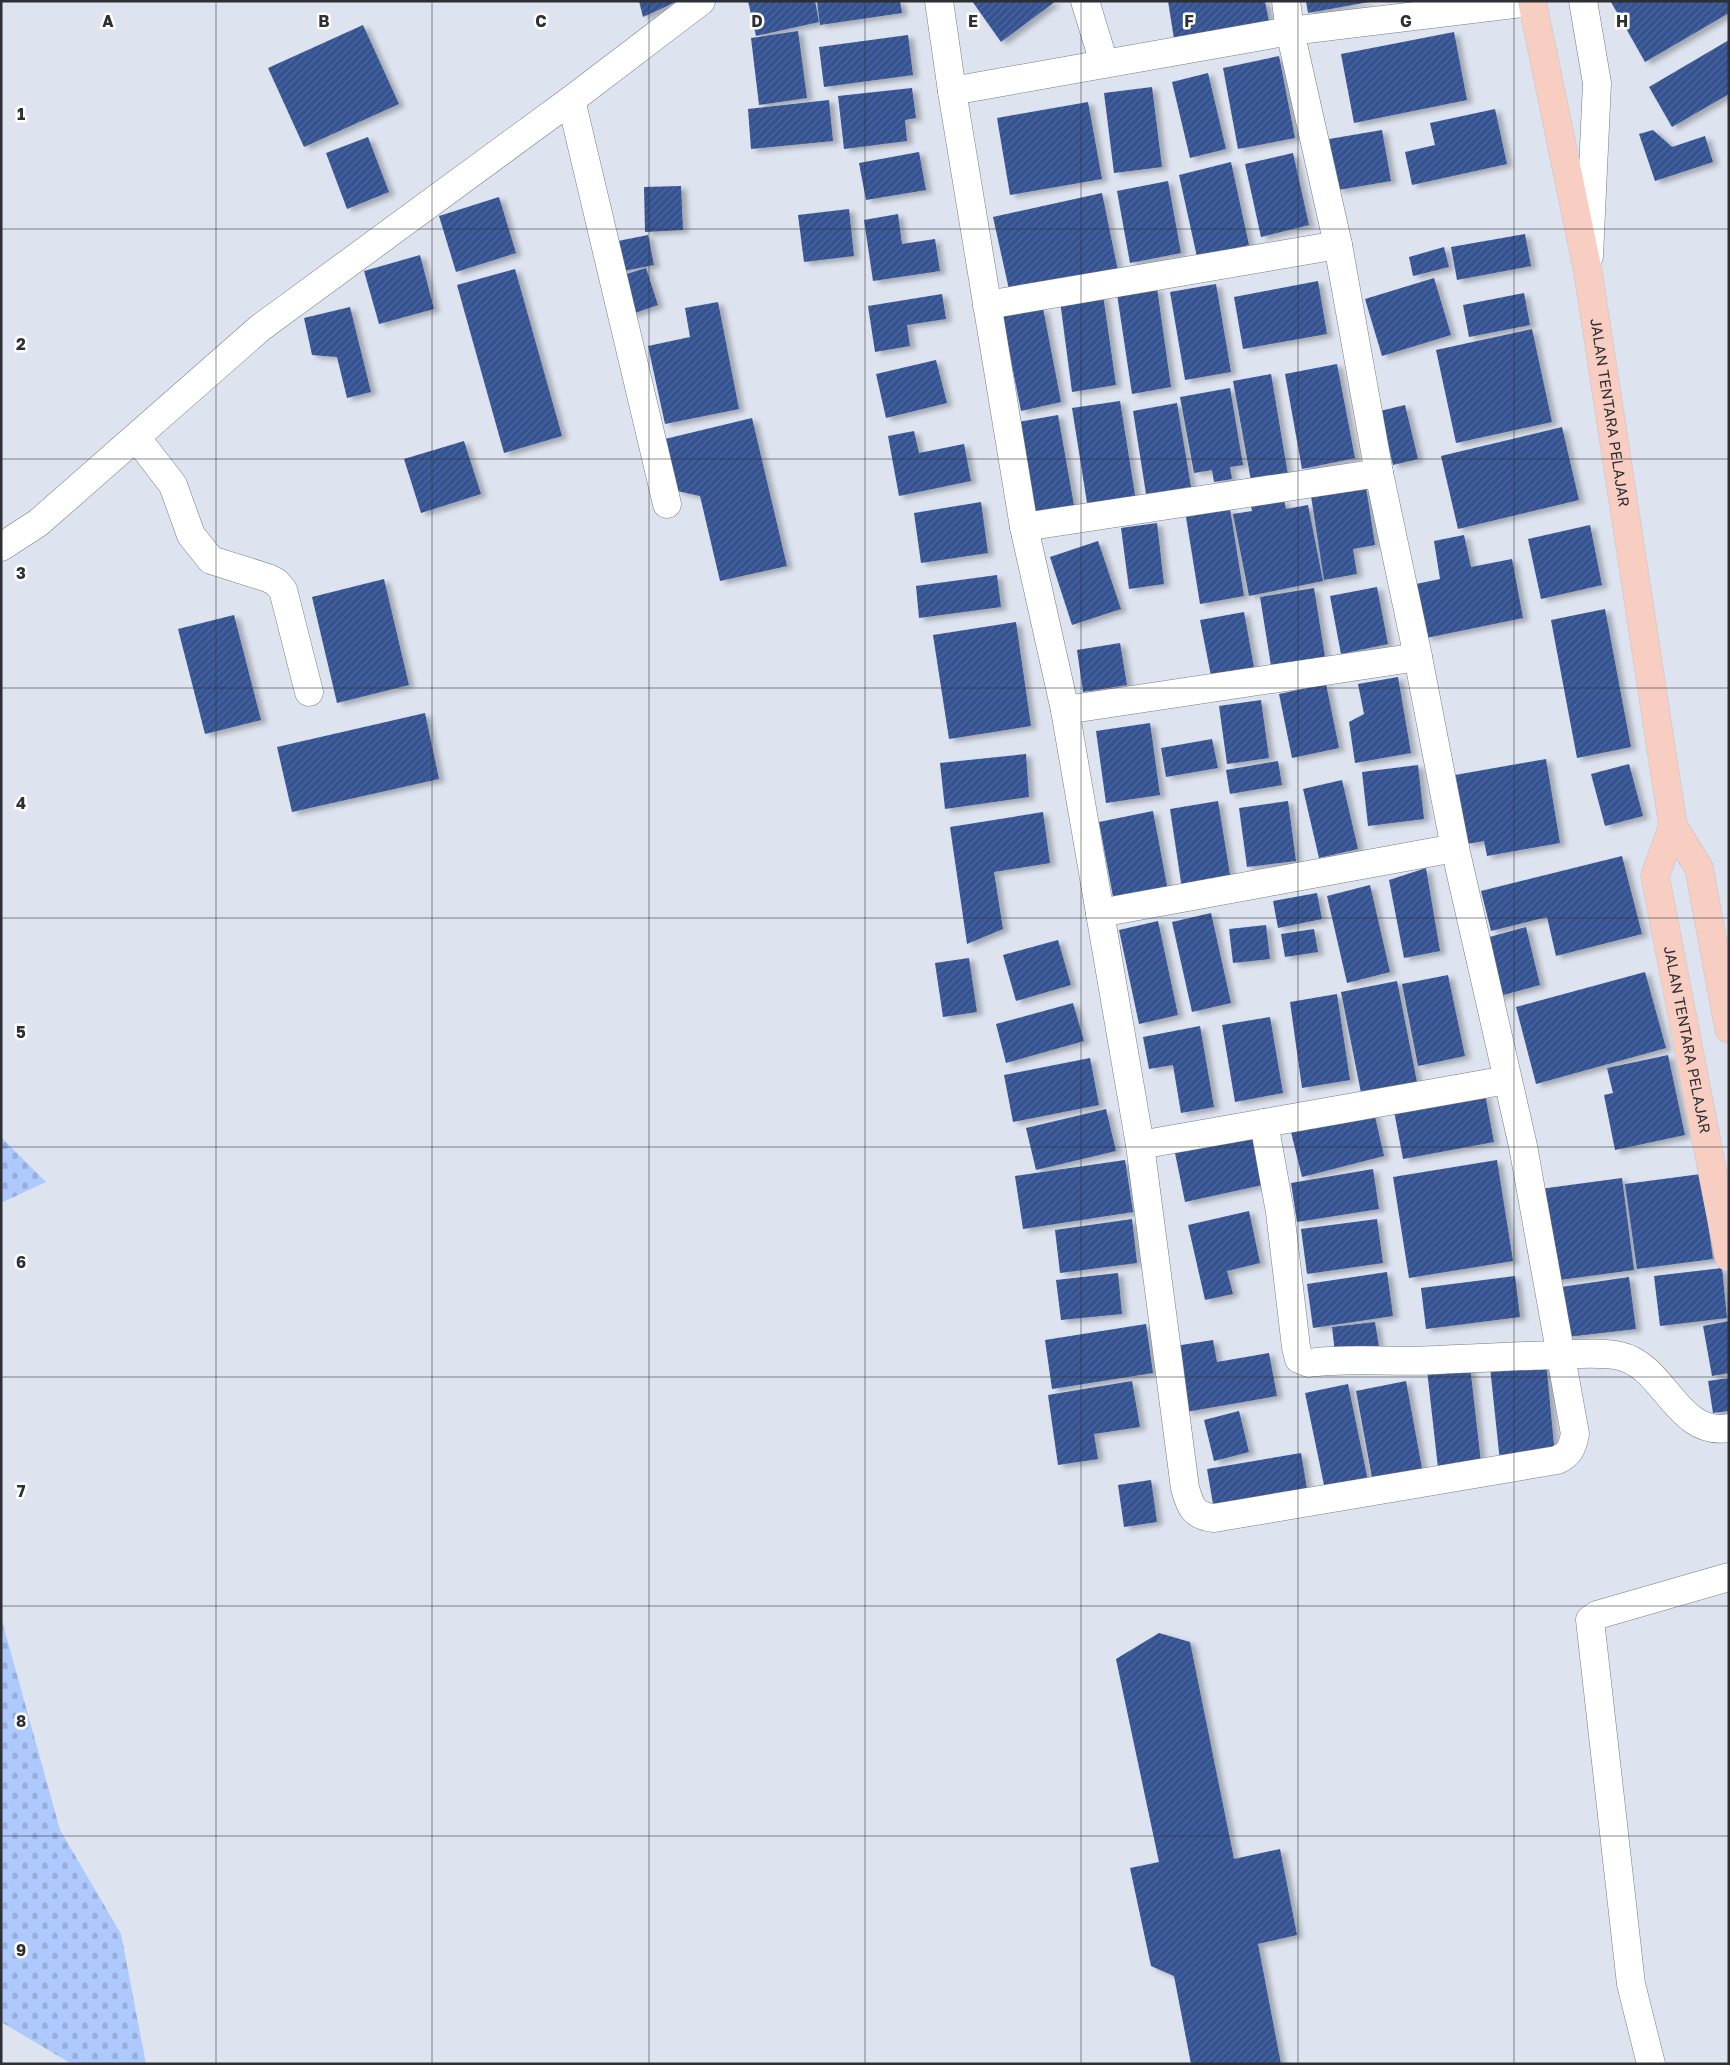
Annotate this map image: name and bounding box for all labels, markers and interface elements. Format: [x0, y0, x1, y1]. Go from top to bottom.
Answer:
text: A [102, 11, 114, 31]
text: B [318, 11, 330, 31]
text: C [535, 11, 547, 31]
text: D [751, 11, 763, 31]
text: E [968, 11, 978, 31]
text: F [1184, 11, 1194, 31]
text: G [1400, 11, 1412, 31]
text: H [1616, 11, 1628, 31]
text: 1 [17, 104, 25, 124]
street label: JALAN TENTARA PELAJAR [1587, 317, 1634, 508]
text: 2 [16, 334, 26, 354]
text: 3 [16, 563, 26, 583]
text: 4 [16, 793, 26, 813]
street label: JALAN TENTARA PELAJAR [1661, 944, 1715, 1135]
text: 5 [16, 1022, 26, 1042]
text: 6 [16, 1252, 26, 1272]
text: 7 [17, 1481, 26, 1501]
text: 8 [16, 1711, 26, 1731]
text: 9 [16, 1940, 26, 1960]

